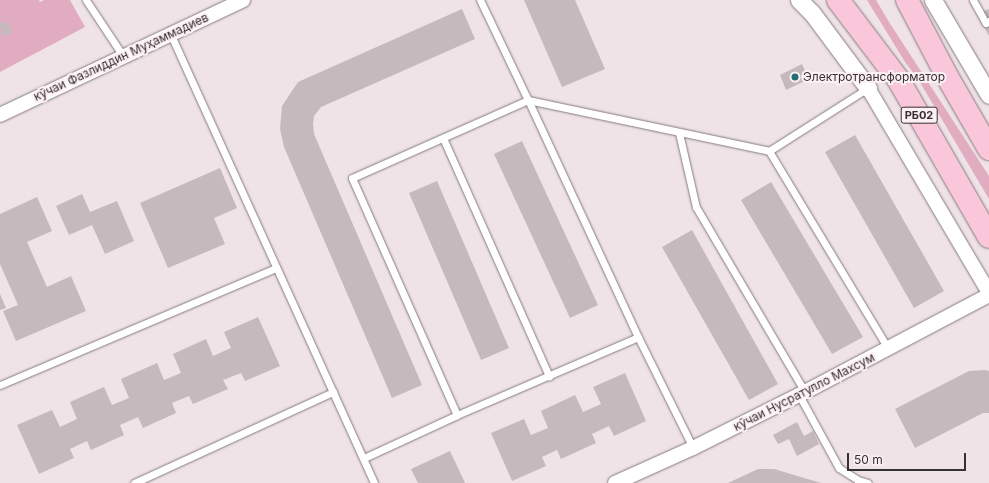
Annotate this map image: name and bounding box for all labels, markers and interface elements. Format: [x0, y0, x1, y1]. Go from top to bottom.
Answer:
street label: кӯчаи Фазлиддин Муҳаммадиев [31, 10, 211, 104]
place label: Электротрансформатор [803, 70, 945, 84]
marker: Электротрансформатор [790, 72, 800, 82]
road number: РБ02 [900, 106, 938, 124]
street label: кӯчаи Нусратулло Махсум [731, 350, 877, 434]
scale bar [849, 445, 968, 471]
text: 50 m [854, 452, 883, 467]

